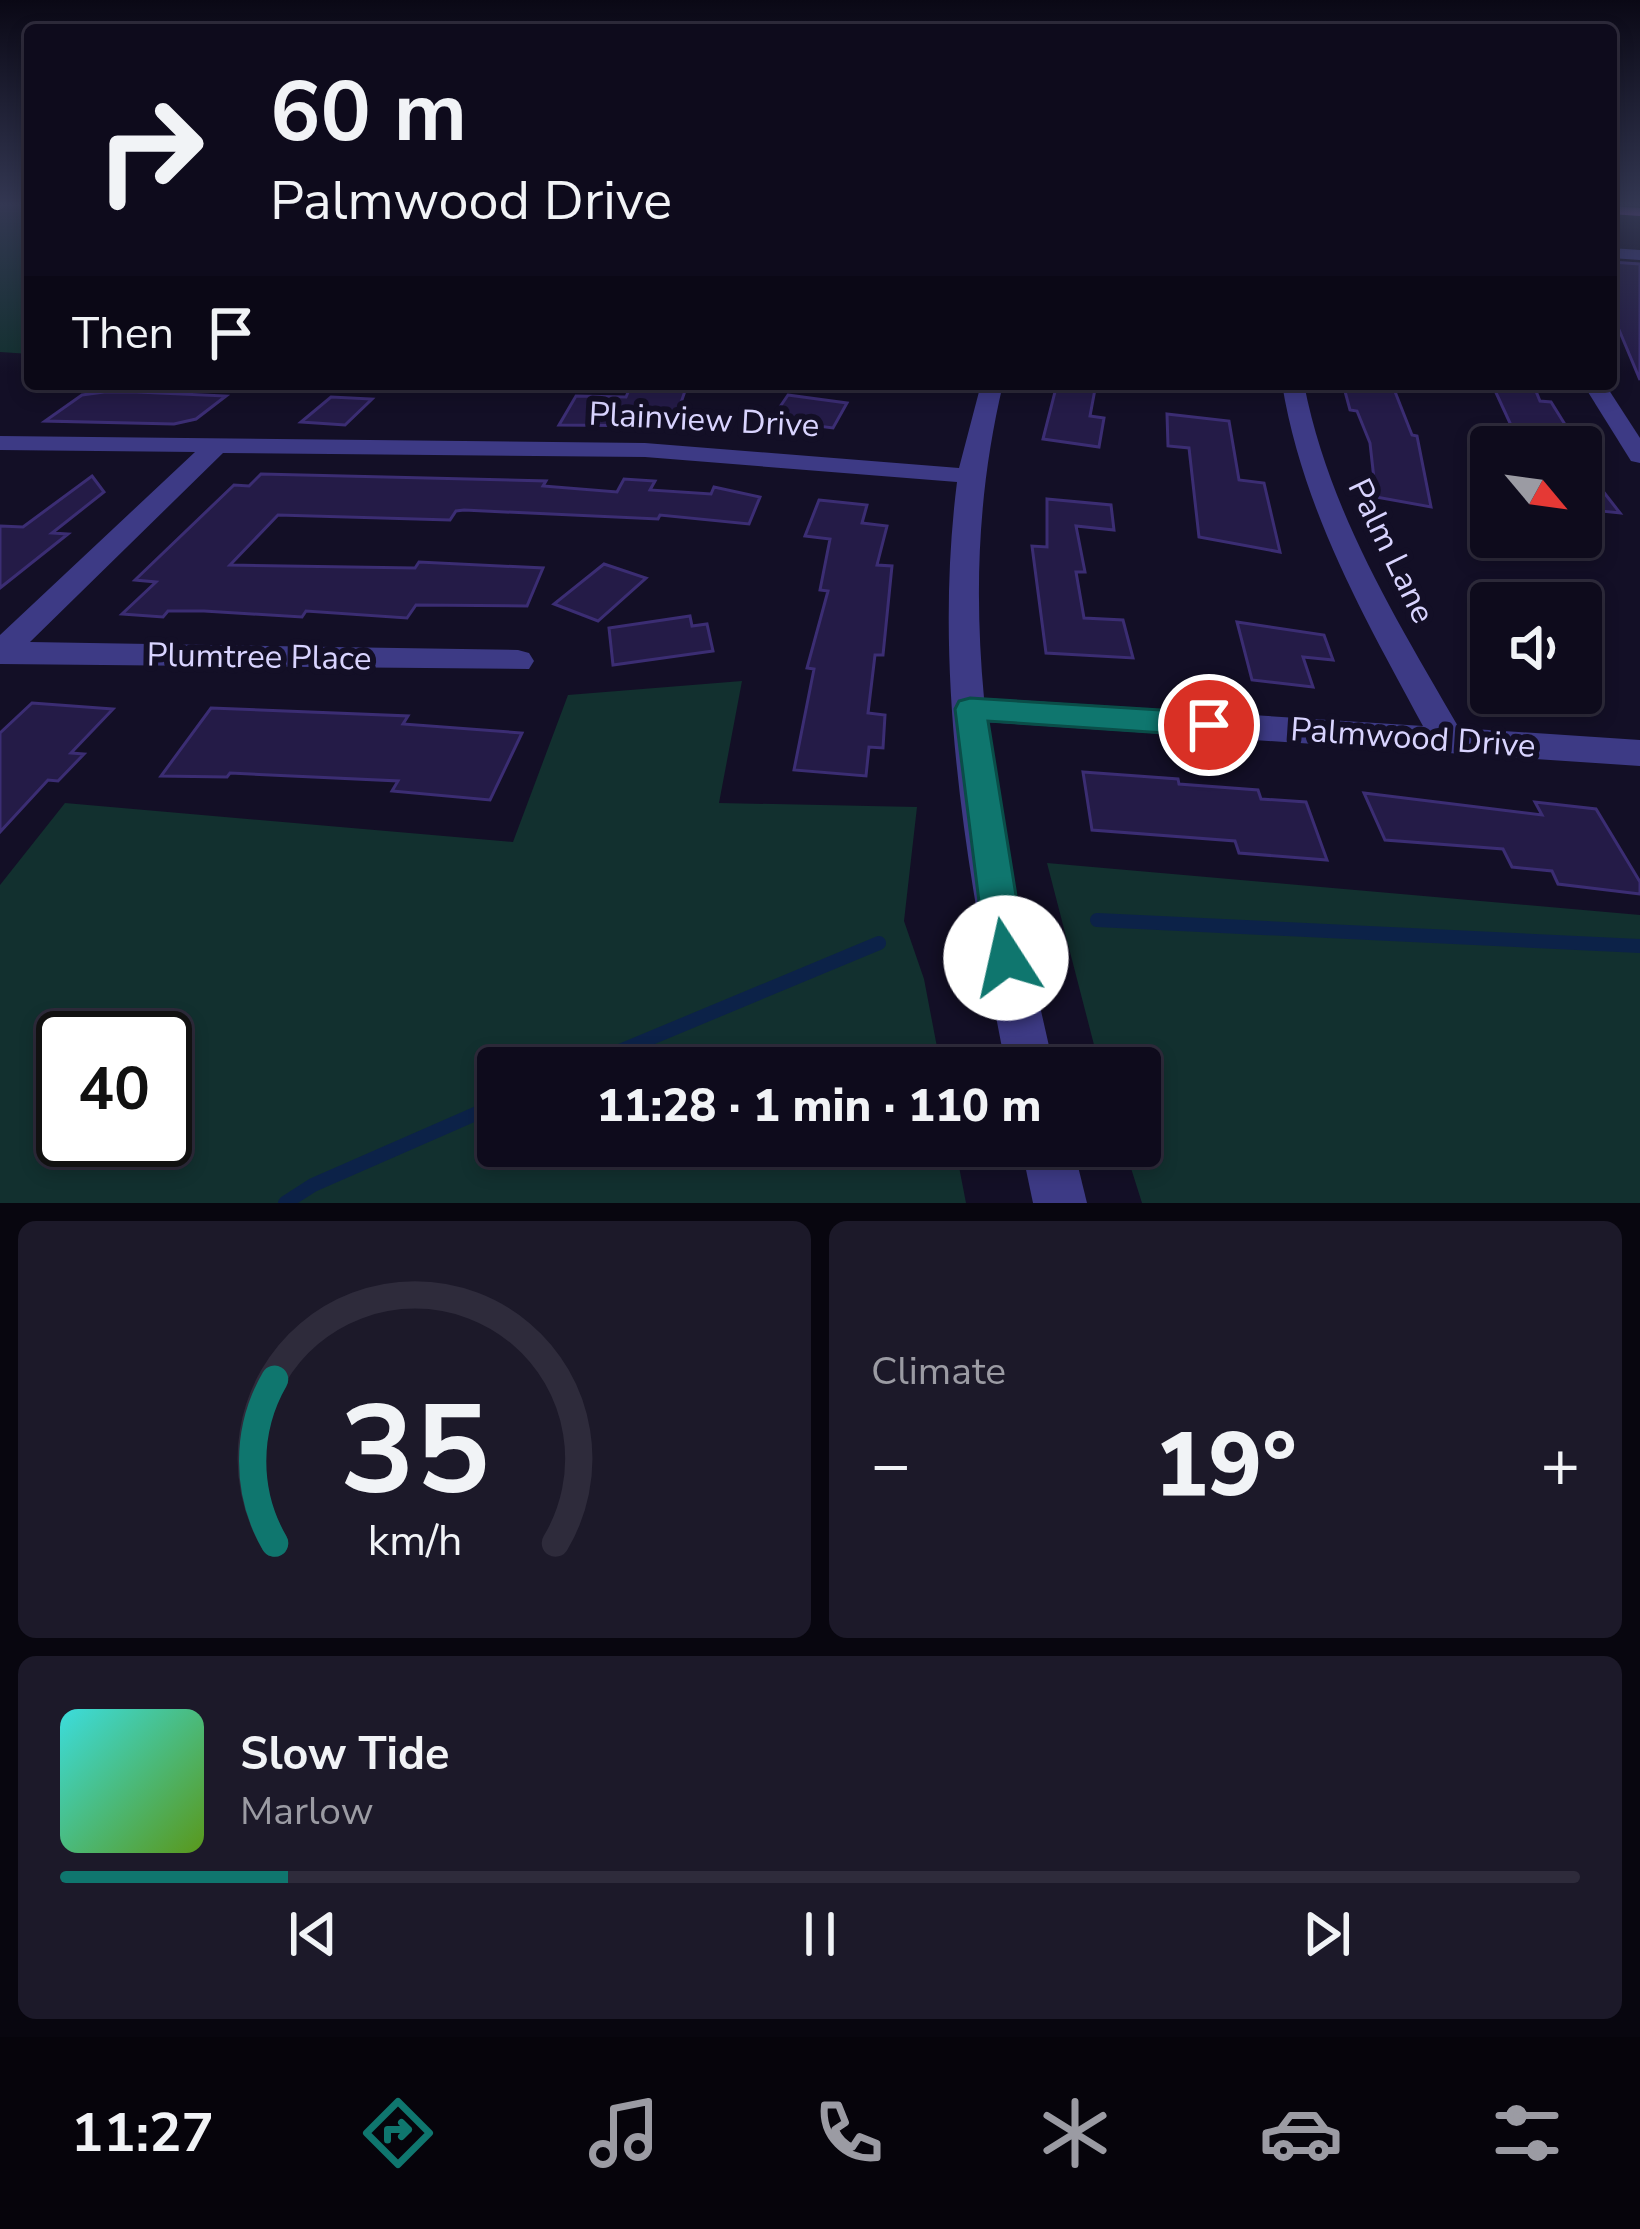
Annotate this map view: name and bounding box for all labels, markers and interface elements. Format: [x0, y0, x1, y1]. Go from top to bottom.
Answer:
text: 60 m [270, 55, 467, 170]
icon: right [72, 72, 228, 228]
text: Palmwood Drive [270, 164, 672, 238]
icon: arrive [198, 300, 264, 366]
text: Then [72, 303, 174, 364]
street label: Plainview Drive [588, 391, 820, 449]
north arrow [1470, 426, 1602, 558]
map controls [1470, 426, 1602, 714]
street label: Palm Lane [1337, 471, 1445, 631]
button: sound [1470, 582, 1602, 714]
street label: Plumtree Place [146, 633, 372, 681]
pin [1158, 674, 1260, 776]
icon: arrive [1176, 692, 1242, 758]
street label: Palmwood Drive [1289, 707, 1537, 769]
position arrow [943, 895, 1069, 1021]
speed limit sign: 40 [36, 1011, 192, 1167]
text: 11:28 · 1 min · 110 m [596, 1076, 1042, 1137]
text: Climate [871, 1345, 1006, 1398]
text: 35 [340, 1366, 489, 1536]
text: 19° [1154, 1404, 1297, 1527]
text: − [871, 1420, 911, 1510]
text: + [1540, 1420, 1580, 1510]
text: km/h [367, 1511, 462, 1569]
text: Slow Tide [240, 1724, 449, 1785]
text: Marlow [240, 1785, 374, 1838]
icon: previous [280, 1901, 346, 1967]
icon: pause [787, 1901, 853, 1967]
icon: next [1294, 1901, 1360, 1967]
icon: directions [356, 2091, 440, 2175]
icon: music [582, 2091, 666, 2175]
icon: phone [807, 2091, 891, 2175]
icon: climate [1033, 2091, 1117, 2175]
icon: car [1259, 2091, 1343, 2175]
icon: filters [1485, 2091, 1569, 2175]
text: 11:27 [71, 2096, 214, 2170]

